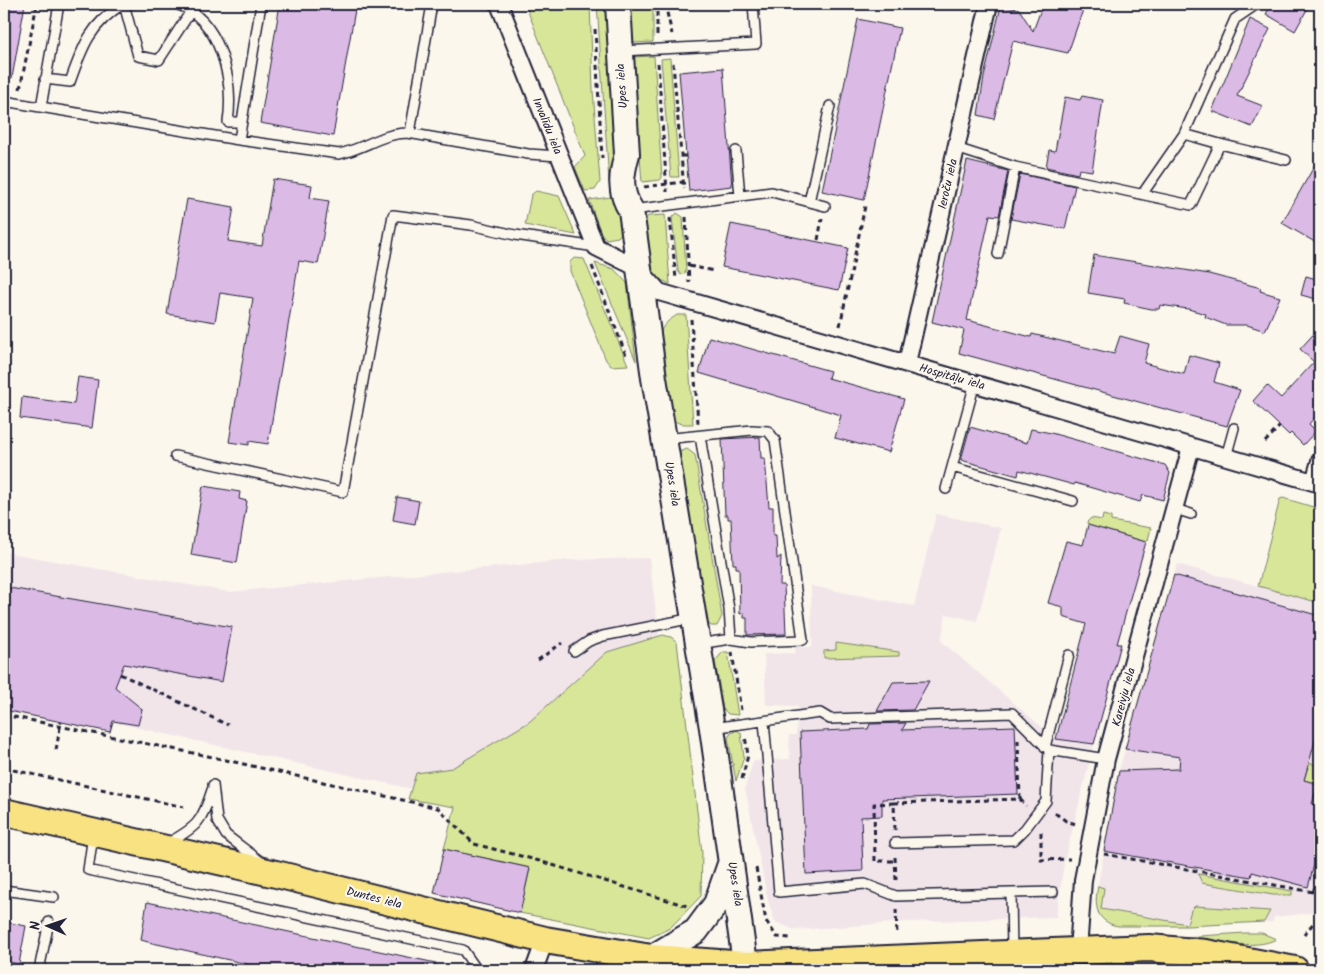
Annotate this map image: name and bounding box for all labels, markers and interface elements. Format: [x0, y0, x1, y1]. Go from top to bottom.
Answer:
street label: Upes iela [611, 62, 633, 109]
street label: Invalīdu iela [527, 95, 567, 158]
street label: Ieroču iela [933, 157, 963, 211]
street label: Hospitāļu iela [917, 359, 988, 396]
street label: Upes iela [659, 460, 685, 508]
street label: Kareivju iela [1107, 665, 1141, 729]
street label: Upes iela [722, 860, 748, 908]
street label: Duntes iela [344, 882, 404, 914]
north arrow [22, 902, 72, 952]
text: N [25, 921, 47, 930]

